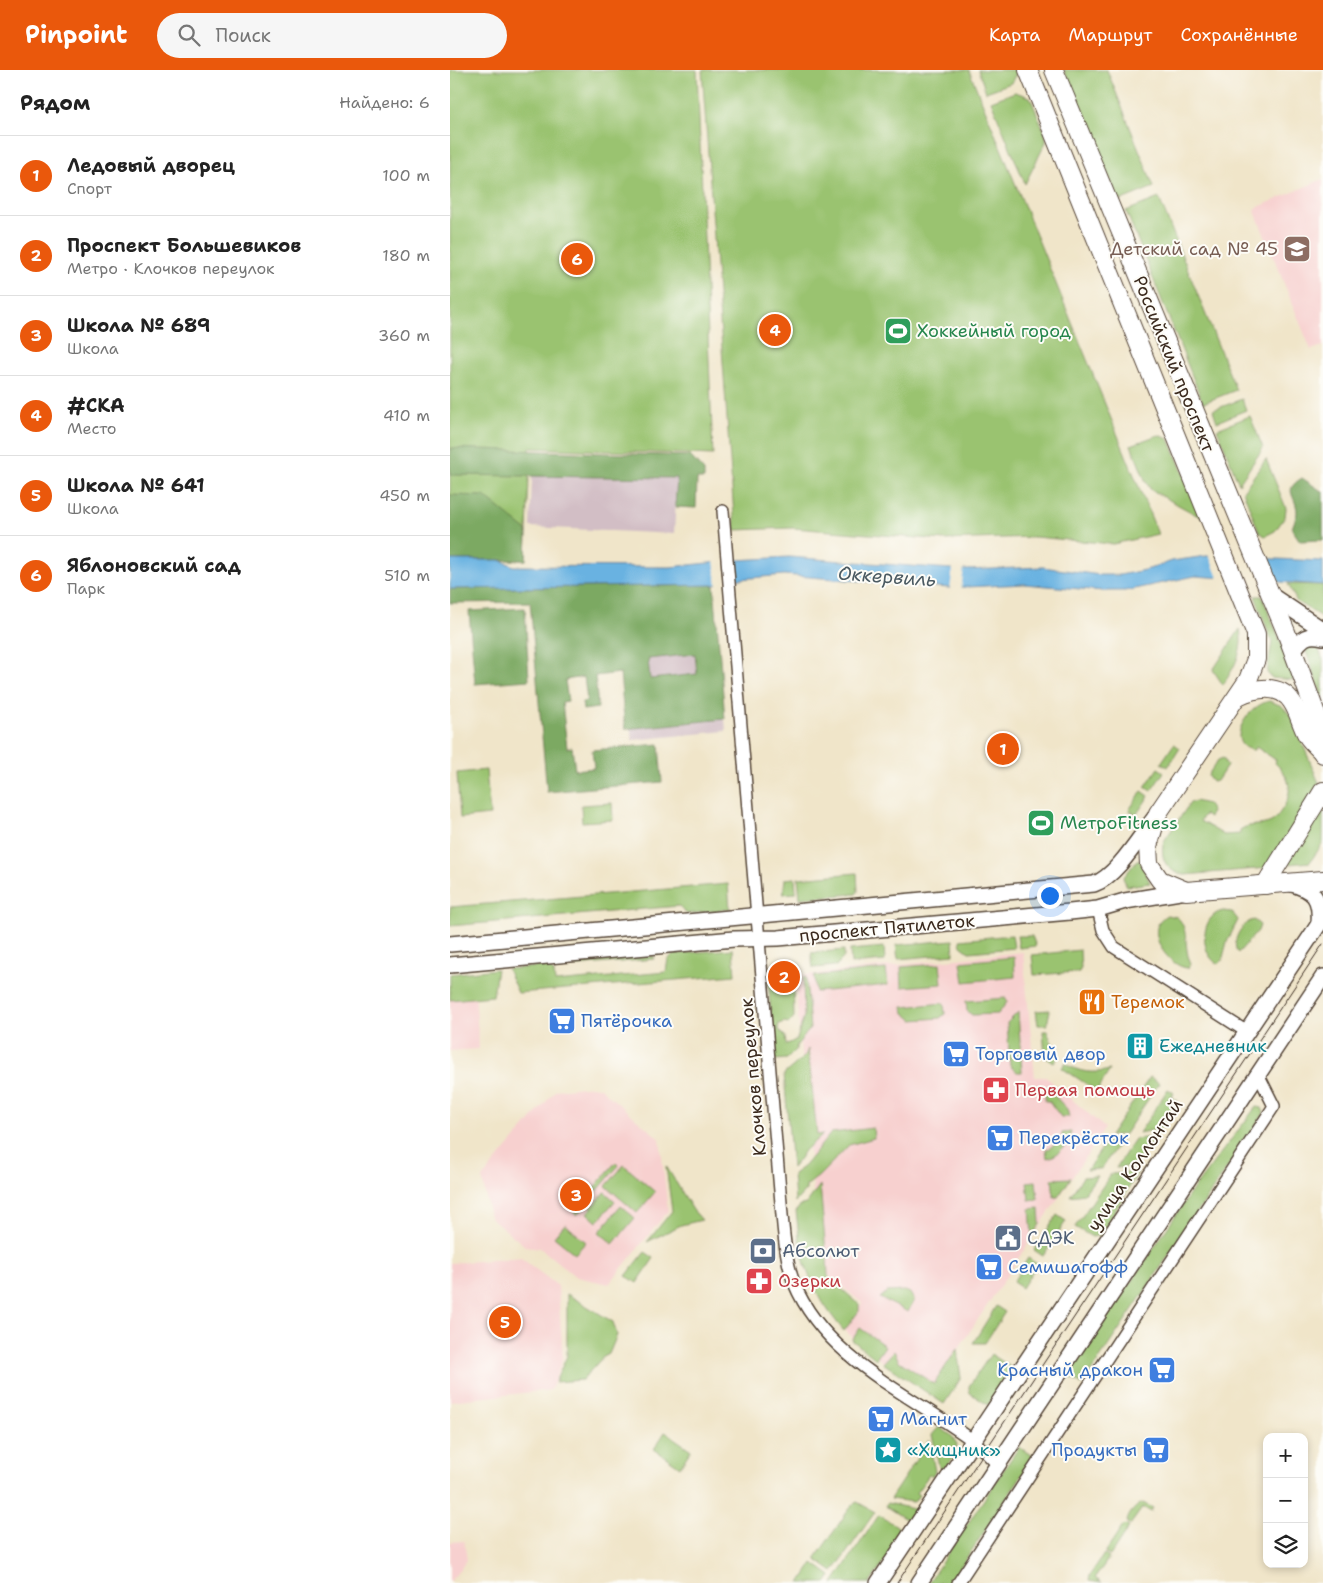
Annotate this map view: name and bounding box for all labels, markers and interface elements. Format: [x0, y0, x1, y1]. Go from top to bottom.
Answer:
search box [157, 13, 507, 58]
text: Pinpoint [25, 19, 127, 51]
icon: search [175, 21, 203, 49]
text: Поиск [215, 23, 271, 48]
text: Карта [989, 23, 1040, 47]
text: Маршрут [1068, 23, 1152, 47]
text: Сохранённые [1180, 23, 1298, 47]
text: Рядом [20, 89, 90, 117]
text: Найдено: 6 [339, 92, 430, 113]
text: Ледовый дворец [67, 153, 235, 178]
text: 1 [32, 165, 40, 186]
text: 100 m [382, 165, 430, 186]
text: Спорт [67, 178, 112, 199]
text: Проспект Большевиков [67, 233, 301, 258]
school or university icon: Детский сад № 45 [1282, 234, 1312, 264]
place label: Детский сад № 45 [1110, 237, 1278, 261]
pin: 6 [561, 240, 593, 278]
text: 2 [30, 245, 42, 266]
text: 180 m [382, 245, 430, 266]
text: Метро · Клочков переулок [67, 258, 275, 279]
street label: Российский проспект [1128, 272, 1221, 457]
pin: 4 [759, 311, 791, 349]
text: Школа № 689 [67, 313, 210, 338]
sports icon: Хоккейный город [883, 316, 913, 346]
place label: Хоккейный город [917, 319, 1071, 343]
text: 3 [30, 325, 42, 346]
text: 360 m [378, 325, 430, 346]
text: Школа [67, 338, 119, 359]
text: #СКА [67, 393, 125, 418]
text: 4 [30, 405, 42, 426]
text: 410 m [383, 405, 430, 426]
text: Место [67, 418, 117, 439]
text: Школа № 641 [67, 473, 205, 498]
text: 5 [31, 485, 41, 506]
text: 450 m [379, 485, 430, 506]
text: Школа [67, 498, 119, 519]
text: Яблоновский сад [67, 553, 241, 578]
water label: Оккервиль [837, 561, 937, 592]
text: 6 [30, 565, 42, 586]
text: 510 m [384, 565, 430, 586]
text: Парк [67, 578, 105, 599]
pin: 1 [987, 730, 1019, 768]
sports icon: МетроFitness [1026, 808, 1056, 838]
place label: МетроFitness [1060, 811, 1178, 835]
your location [1037, 883, 1063, 909]
street label: проспект Пятилеток [798, 908, 976, 948]
pin: 2 [768, 958, 800, 996]
restaurant icon: Теремок [1077, 987, 1107, 1017]
place label: Теремок [1111, 990, 1185, 1014]
street label: Клочков переулок [734, 996, 772, 1157]
supermarket icon: Пятёрочка [547, 1006, 577, 1036]
place label: Пятёрочка [581, 1009, 672, 1033]
building icon: Ежедневник [1125, 1031, 1155, 1061]
place label: Ежедневник [1159, 1034, 1267, 1058]
supermarket icon: Торговый двор [941, 1039, 971, 1069]
place label: Торговый двор [975, 1042, 1106, 1066]
pharmacy icon: Первая помощь [981, 1075, 1011, 1105]
place label: Первая помощь [1015, 1078, 1155, 1102]
street label: улица Коллонтай [1082, 1094, 1188, 1236]
supermarket icon: Перекрёсток [985, 1123, 1015, 1153]
place label: Перекрёсток [1019, 1126, 1129, 1150]
pin: 3 [560, 1176, 592, 1214]
public building icon: СДЭК [993, 1223, 1023, 1253]
place label: СДЭК [1027, 1226, 1075, 1250]
bank icon: Абсолют [748, 1236, 778, 1266]
place label: Абсолют [782, 1239, 860, 1263]
supermarket icon: Семишагофф [974, 1252, 1004, 1282]
place label: Семишагофф [1008, 1255, 1128, 1279]
pharmacy icon: Озерки [744, 1266, 774, 1296]
place label: Озерки [778, 1269, 841, 1293]
pin: 5 [489, 1303, 521, 1341]
supermarket icon: Красный дракон [1147, 1355, 1177, 1385]
place label: Красный дракон [997, 1358, 1143, 1382]
supermarket icon: Магнит [866, 1404, 896, 1434]
place label: Магнит [900, 1407, 968, 1431]
map controls [1263, 1433, 1308, 1568]
button: + [1263, 1433, 1308, 1478]
place icon: «Хищник» [873, 1435, 903, 1465]
supermarket icon: Продукты [1141, 1435, 1171, 1465]
place label: «Хищник» [907, 1438, 1001, 1462]
place label: Продукты [1051, 1438, 1137, 1462]
button: − [1263, 1478, 1308, 1523]
button: layers [1263, 1523, 1308, 1568]

